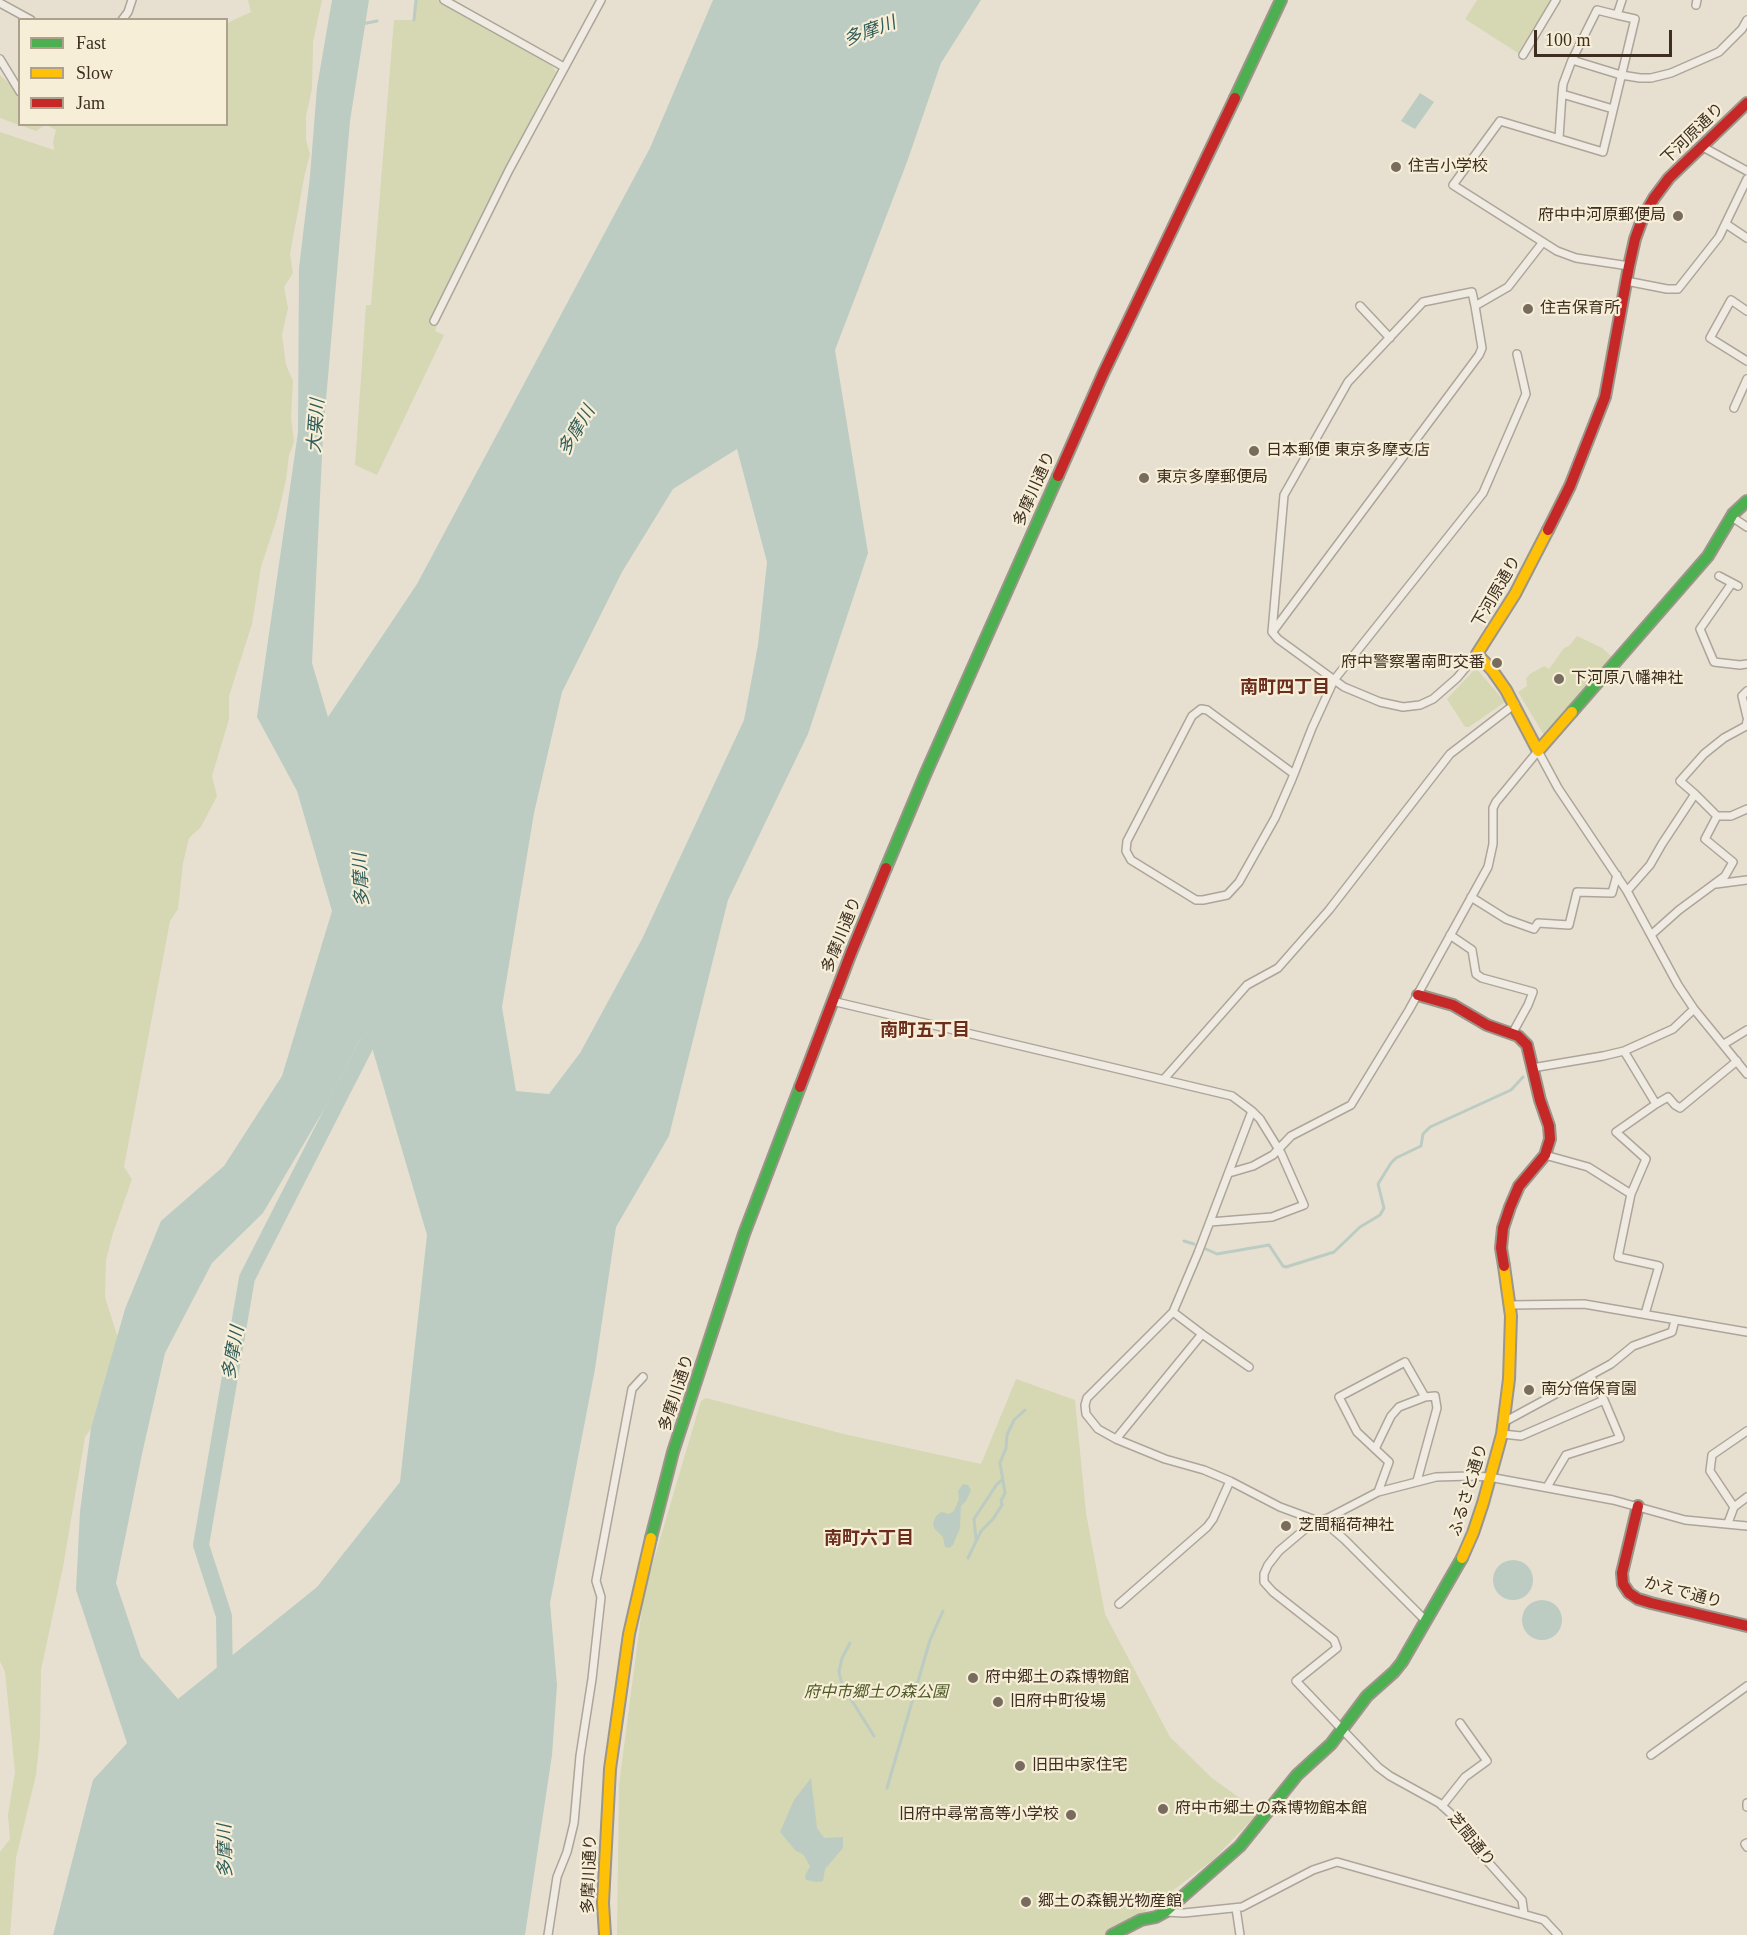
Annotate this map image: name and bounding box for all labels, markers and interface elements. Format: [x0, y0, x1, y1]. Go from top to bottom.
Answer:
water label: 多摩川 [841, 13, 899, 51]
legend [18, 18, 228, 126]
scale bar [1537, 18, 1675, 56]
text: 100 m [1545, 30, 1591, 50]
text: Fast [76, 33, 106, 53]
text: Slow [76, 63, 113, 83]
text: Jam [76, 93, 105, 113]
street label: 下河原通り [1658, 99, 1728, 169]
place label: 住吉小学校 [1408, 157, 1488, 177]
marker: 住吉小学校 [1389, 160, 1403, 174]
place label: 府中中河原郵便局 [1538, 206, 1666, 226]
marker: 府中中河原郵便局 [1671, 209, 1685, 223]
place label: 住吉保育所 [1540, 299, 1620, 319]
marker: 住吉保育所 [1521, 302, 1535, 316]
water label: 大栗川 [304, 398, 330, 454]
water label: 多摩川 [554, 402, 600, 460]
place label: 日本郵便 東京多摩支店 [1266, 441, 1430, 461]
marker: 日本郵便 東京多摩支店 [1247, 444, 1261, 458]
street label: 多摩川通り [1010, 449, 1060, 529]
place label: 東京多摩郵便局 [1156, 468, 1268, 488]
marker: 東京多摩郵便局 [1137, 471, 1151, 485]
street label: 下河原通り [1469, 553, 1525, 631]
place label: 府中警察署南町交番 [1341, 653, 1485, 673]
marker: 府中警察署南町交番 [1490, 656, 1504, 670]
place label: 下河原八幡神社 [1571, 669, 1683, 689]
marker: 下河原八幡神社 [1552, 672, 1566, 686]
district label: 南町四丁目 [1240, 677, 1330, 699]
water label: 多摩川 [350, 852, 374, 908]
street label: 多摩川通り [818, 894, 866, 976]
district label: 南町五丁目 [880, 1020, 970, 1042]
water label: 多摩川 [219, 1325, 249, 1381]
street label: 多摩川通り [656, 1352, 698, 1434]
place label: 南分倍保育園 [1541, 1380, 1637, 1400]
marker: 南分倍保育園 [1522, 1383, 1536, 1397]
street label: ふるさと通り [1446, 1441, 1492, 1539]
place label: 芝間稲荷神社 [1298, 1516, 1394, 1536]
marker: 芝間稲荷神社 [1279, 1519, 1293, 1533]
district label: 南町六丁目 [824, 1528, 914, 1550]
street label: かえで通り [1642, 1573, 1724, 1613]
place label: 府中郷土の森博物館 [985, 1668, 1129, 1688]
marker: 府中郷土の森博物館 [966, 1671, 980, 1685]
park label: 府中市郷土の森公園 [804, 1683, 948, 1703]
place label: 旧府中町役場 [1010, 1692, 1106, 1712]
marker: 旧府中町役場 [991, 1695, 1005, 1709]
place label: 旧田中家住宅 [1032, 1756, 1128, 1776]
marker: 旧田中家住宅 [1013, 1759, 1027, 1773]
place label: 府中市郷土の森博物館本館 [1175, 1799, 1367, 1819]
marker: 府中市郷土の森博物館本館 [1156, 1802, 1170, 1816]
place label: 旧府中尋常高等小学校 [899, 1805, 1059, 1825]
marker: 旧府中尋常高等小学校 [1064, 1808, 1078, 1822]
street label: 芝間通り [1443, 1809, 1499, 1871]
water label: 多摩川 [215, 1824, 237, 1878]
street label: 多摩川通り [579, 1834, 601, 1914]
place label: 郷土の森観光物産館 [1038, 1892, 1182, 1912]
marker: 郷土の森観光物産館 [1019, 1895, 1033, 1909]

